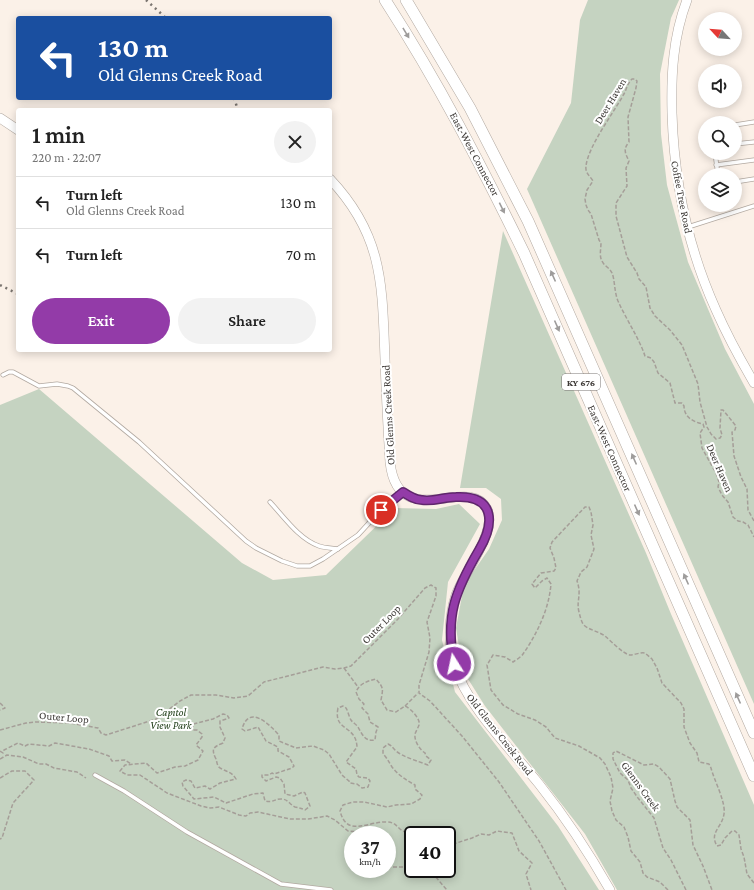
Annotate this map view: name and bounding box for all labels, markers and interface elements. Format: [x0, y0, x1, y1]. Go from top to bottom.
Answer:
north arrow [698, 12, 742, 56]
map controls [698, 12, 742, 212]
one-way arrow [402, 28, 410, 38]
icon: left [32, 32, 84, 84]
text: 130 m [98, 32, 168, 63]
button: sound [698, 64, 742, 108]
text: Old Glenns Creek Road [98, 65, 262, 85]
street label: Deer Haven [592, 76, 628, 126]
street label: East-West Connector [448, 110, 502, 198]
button: search [698, 116, 742, 160]
text: 1 min [32, 121, 85, 148]
button: close [274, 121, 316, 163]
text: 220 m · 22:07 [32, 150, 101, 165]
street label: Coffee Tree Road [669, 160, 695, 235]
button: layers [698, 168, 742, 212]
text: Turn left [66, 187, 122, 203]
icon: left [32, 192, 54, 214]
text: 130 m [281, 195, 316, 211]
one-way arrow [499, 202, 505, 214]
text: Old Glenns Creek Road [66, 203, 185, 218]
icon: left [32, 244, 54, 266]
text: Turn left [66, 247, 122, 263]
text: 70 m [286, 247, 316, 263]
one-way arrow [550, 270, 556, 282]
button: Exit [32, 298, 170, 344]
button: Share [178, 298, 316, 344]
one-way arrow [554, 321, 560, 332]
street label: Old Glenns Creek Road [379, 364, 397, 465]
road number: KY 676 [562, 374, 600, 390]
street label: East-West Connector [586, 403, 634, 493]
street label: Deer Haven [705, 442, 736, 494]
one-way arrow [631, 454, 637, 465]
pin [364, 493, 398, 527]
icon: arrive [370, 499, 392, 521]
one-way arrow [634, 504, 640, 515]
one-way arrow [683, 573, 689, 584]
street label: Outer Loop [359, 602, 404, 647]
position arrow [433, 643, 475, 685]
street label: Old Glenns Creek Road [464, 691, 536, 777]
one-way arrow [735, 691, 741, 703]
park label: Capitol View Park [150, 706, 193, 731]
street label: Outer Loop [39, 709, 90, 726]
street label: Glenns Creek [619, 759, 663, 814]
speed limit sign: 40 [404, 826, 456, 878]
text: 37 [360, 836, 380, 858]
text: km/h [359, 856, 381, 867]

